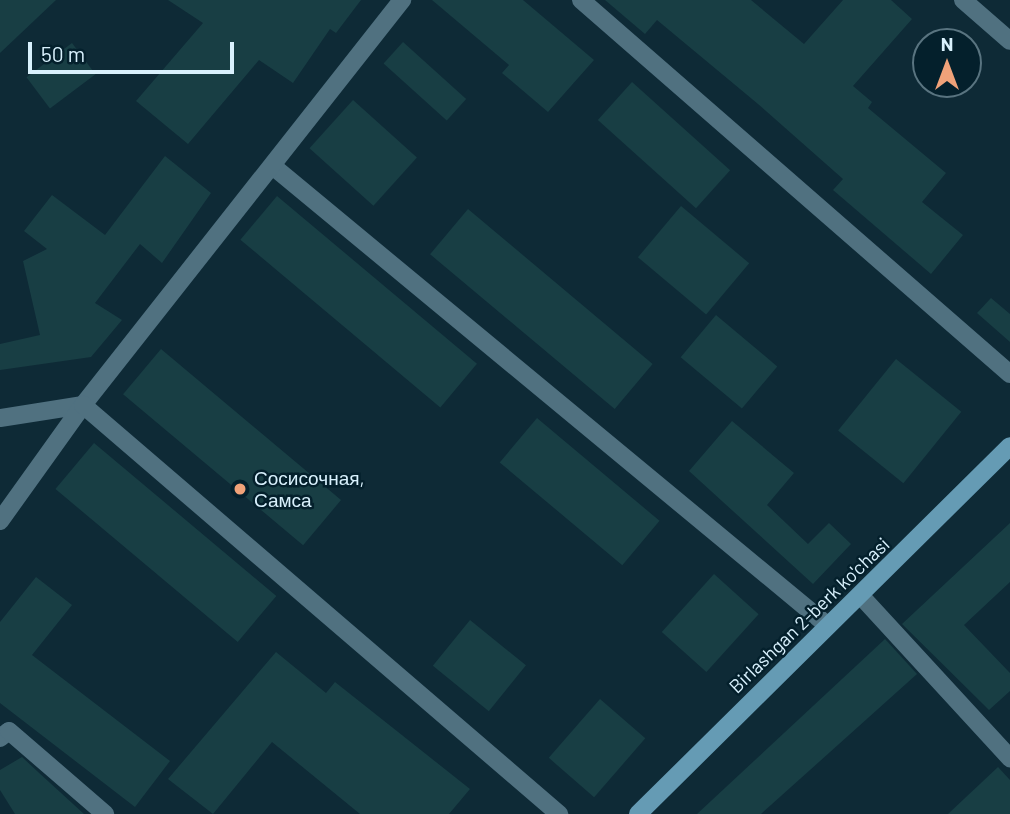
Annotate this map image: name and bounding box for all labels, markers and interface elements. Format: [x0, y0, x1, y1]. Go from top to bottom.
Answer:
scale bar [32, 28, 238, 72]
north arrow [912, 28, 982, 98]
text: N [941, 32, 953, 55]
text: 50 m [41, 41, 85, 66]
place label: Сосисочная, Самса [254, 467, 365, 511]
marker: Сосисочная, Самса [232, 481, 248, 497]
street label: Birlashgan 2-berk ko'chasi [724, 532, 894, 698]

